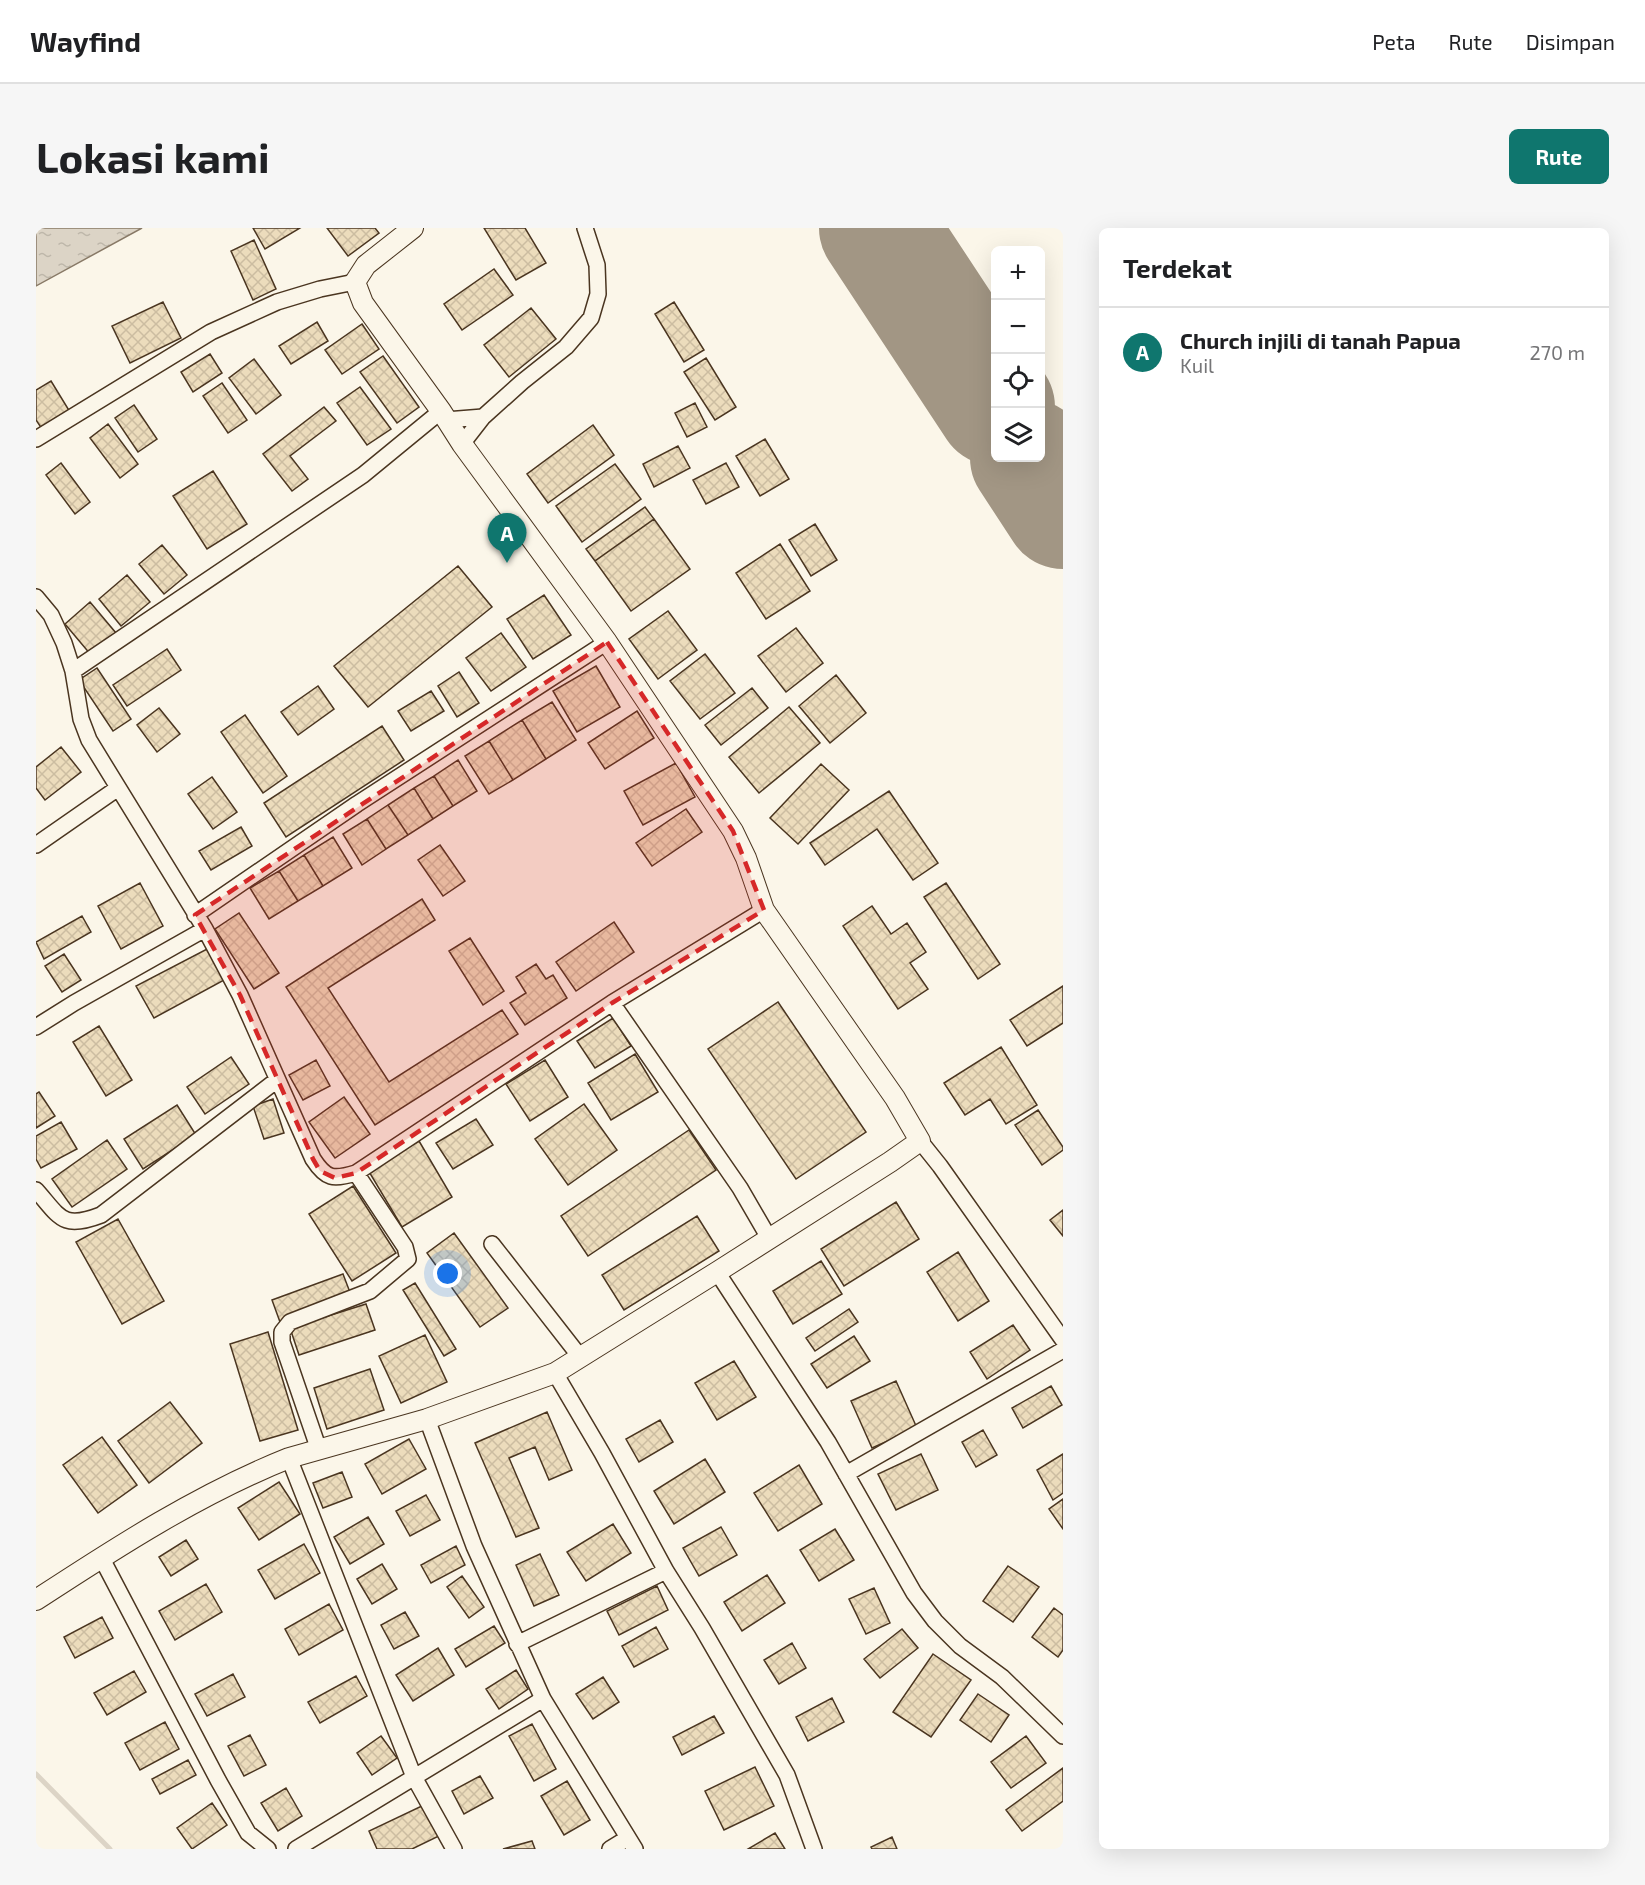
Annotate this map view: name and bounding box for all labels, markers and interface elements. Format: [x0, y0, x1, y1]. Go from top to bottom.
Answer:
text: Wayfind [30, 24, 141, 58]
text: Peta [1372, 29, 1415, 54]
text: Rute [1448, 29, 1493, 54]
text: Disimpan [1526, 29, 1615, 54]
button: Rute [1509, 129, 1609, 184]
text: Lokasi kami [36, 131, 270, 181]
map controls [991, 246, 1045, 462]
button: + [991, 246, 1045, 300]
text: Terdekat [1123, 252, 1232, 283]
button: − [991, 300, 1045, 354]
text: Church injili di tanah Papua [1180, 327, 1461, 353]
text: A [1136, 340, 1149, 364]
text: 270 m [1529, 340, 1585, 364]
text: Kuil [1180, 353, 1214, 377]
button: locate [991, 354, 1045, 408]
button: layers [991, 408, 1045, 462]
pin: A [488, 514, 526, 563]
your location [433, 1259, 462, 1288]

